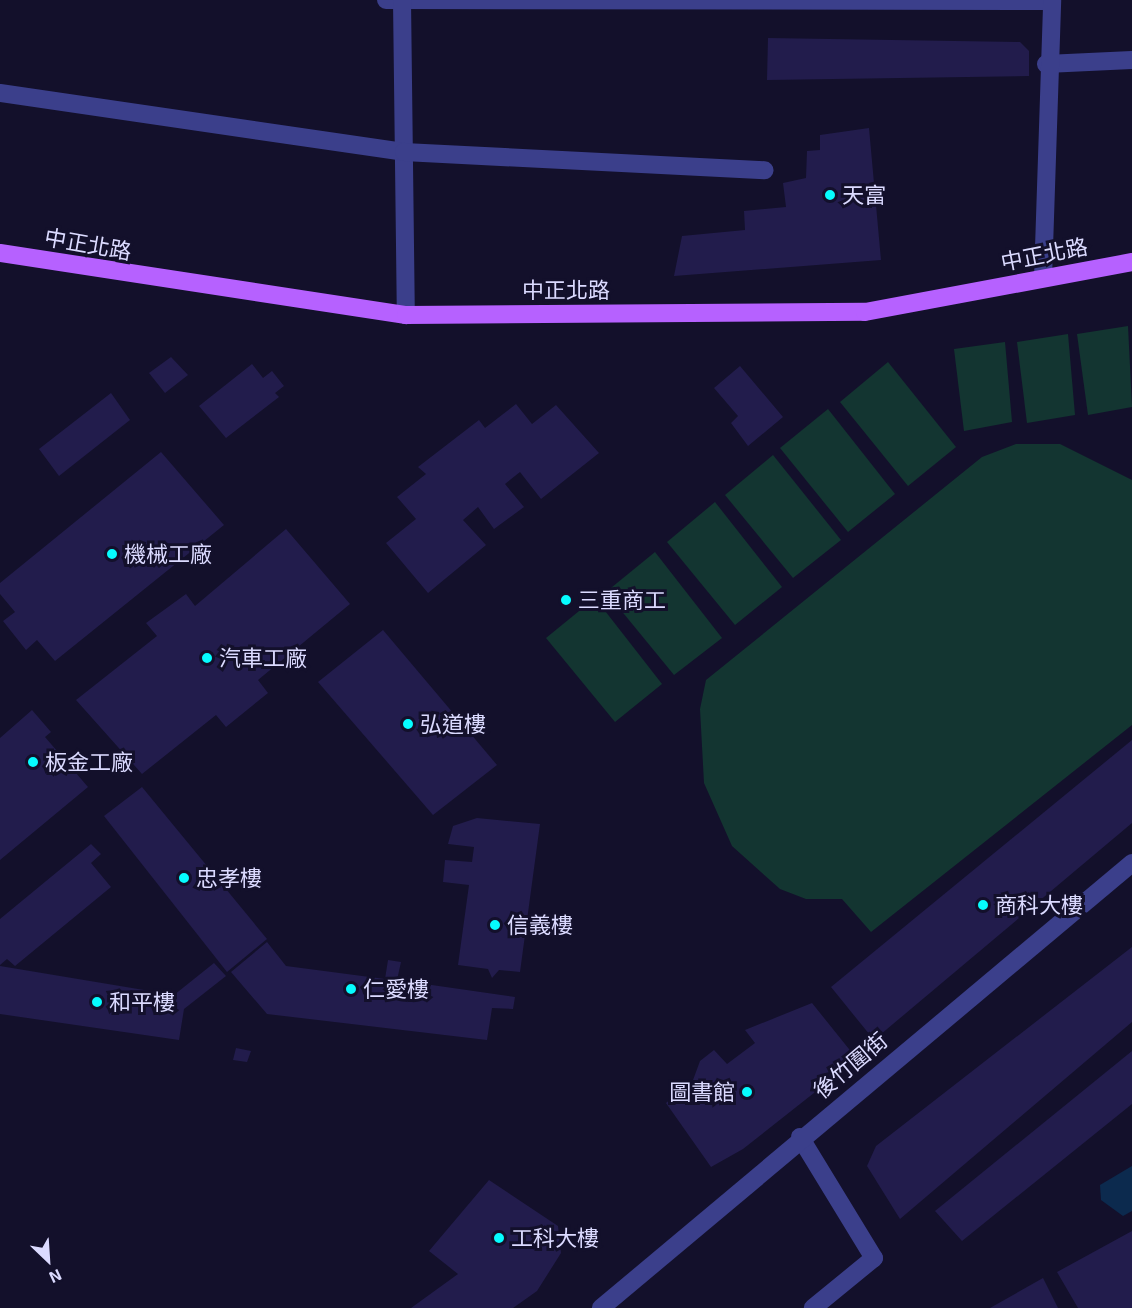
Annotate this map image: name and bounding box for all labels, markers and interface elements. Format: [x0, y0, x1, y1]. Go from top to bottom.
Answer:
place label: 天富 [842, 182, 886, 208]
marker: 天富 [823, 188, 837, 202]
street label: 中正北路 [42, 223, 134, 265]
street label: 中正北路 [998, 233, 1090, 275]
street label: 中正北路 [522, 277, 610, 303]
place label: 機械工廠 [124, 541, 212, 567]
marker: 機械工廠 [105, 547, 119, 561]
place label: 三重商工 [578, 587, 666, 613]
marker: 三重商工 [559, 593, 573, 607]
place label: 汽車工廠 [219, 645, 307, 671]
marker: 汽車工廠 [200, 651, 214, 665]
place label: 弘道樓 [420, 711, 486, 737]
marker: 弘道樓 [401, 717, 415, 731]
place label: 板金工廠 [45, 749, 133, 775]
marker: 板金工廠 [26, 755, 40, 769]
place label: 忠孝樓 [196, 865, 262, 891]
marker: 忠孝樓 [177, 871, 191, 885]
place label: 商科大樓 [995, 892, 1083, 918]
marker: 商科大樓 [976, 898, 990, 912]
place label: 信義樓 [507, 912, 573, 938]
marker: 信義樓 [488, 918, 502, 932]
place label: 仁愛樓 [363, 976, 429, 1002]
marker: 仁愛樓 [344, 982, 358, 996]
place label: 和平樓 [109, 989, 175, 1015]
marker: 和平樓 [90, 995, 104, 1009]
street label: 後竹圍街 [808, 1027, 892, 1103]
place label: 圖書館 [669, 1079, 735, 1105]
marker: 圖書館 [740, 1085, 754, 1099]
place label: 工科大樓 [511, 1225, 599, 1251]
north arrow [18, 1230, 78, 1290]
marker: 工科大樓 [492, 1231, 506, 1245]
text: N [47, 1266, 65, 1288]

